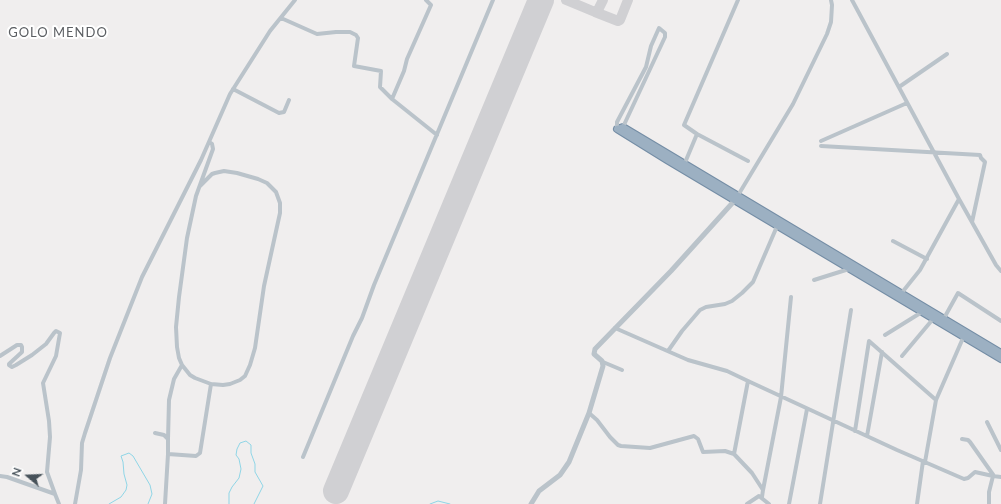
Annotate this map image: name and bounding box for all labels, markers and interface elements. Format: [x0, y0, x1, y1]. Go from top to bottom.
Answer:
district label: GOLO MENDO [8, 25, 108, 41]
north arrow [8, 456, 48, 496]
text: N [9, 466, 24, 478]

